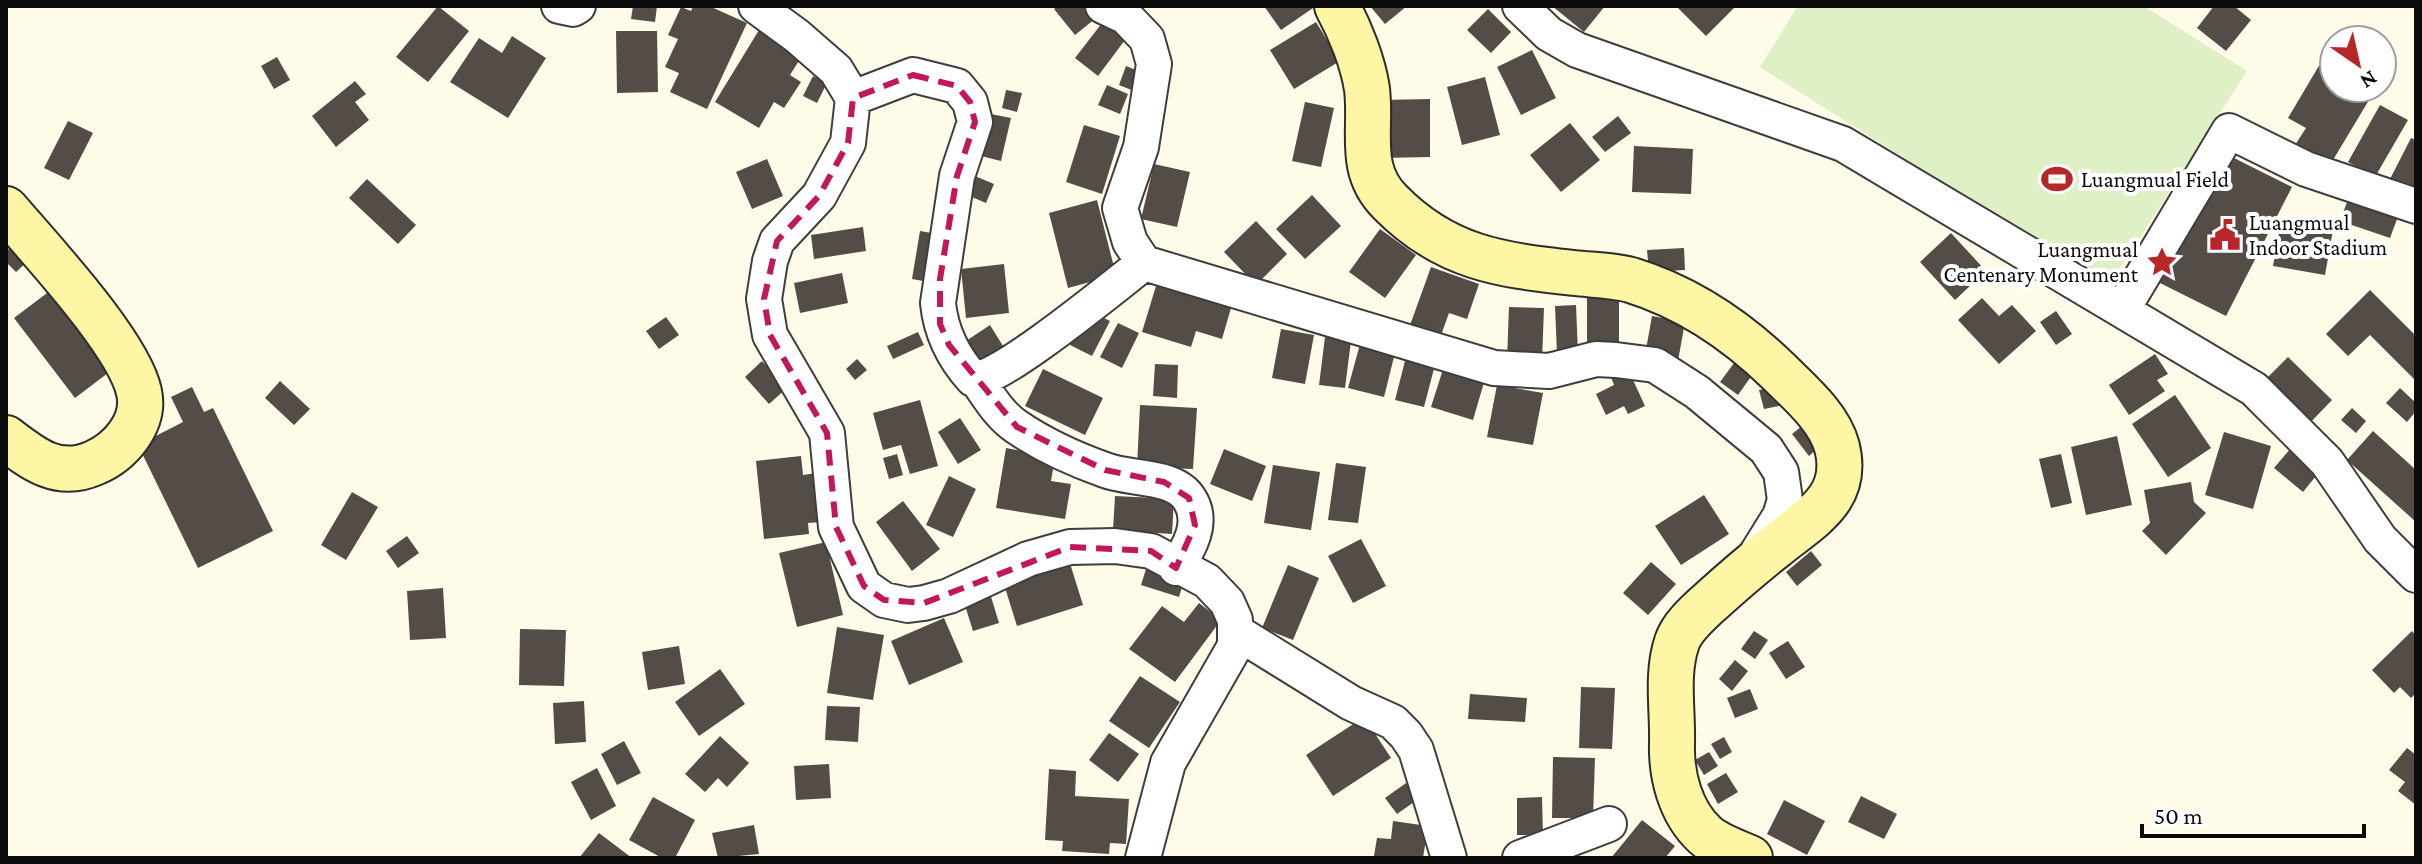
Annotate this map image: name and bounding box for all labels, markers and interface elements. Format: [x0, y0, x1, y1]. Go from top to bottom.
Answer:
north arrow [2318, 24, 2398, 104]
text: N [2356, 66, 2382, 95]
sports icon: Luangmual Field [2040, 162, 2074, 196]
place label: Luangmual Field [2081, 167, 2229, 192]
place label: Luangmual Indoor Stadium [2249, 210, 2387, 260]
public building icon: Luangmual Indoor Stadium [2208, 218, 2242, 252]
place label: Luangmual Centenary Monument [1944, 237, 2139, 287]
place icon: Luangmual Centenary Monument [2145, 245, 2179, 279]
scale bar [2142, 788, 2364, 838]
text: 50 m [2154, 802, 2203, 829]

